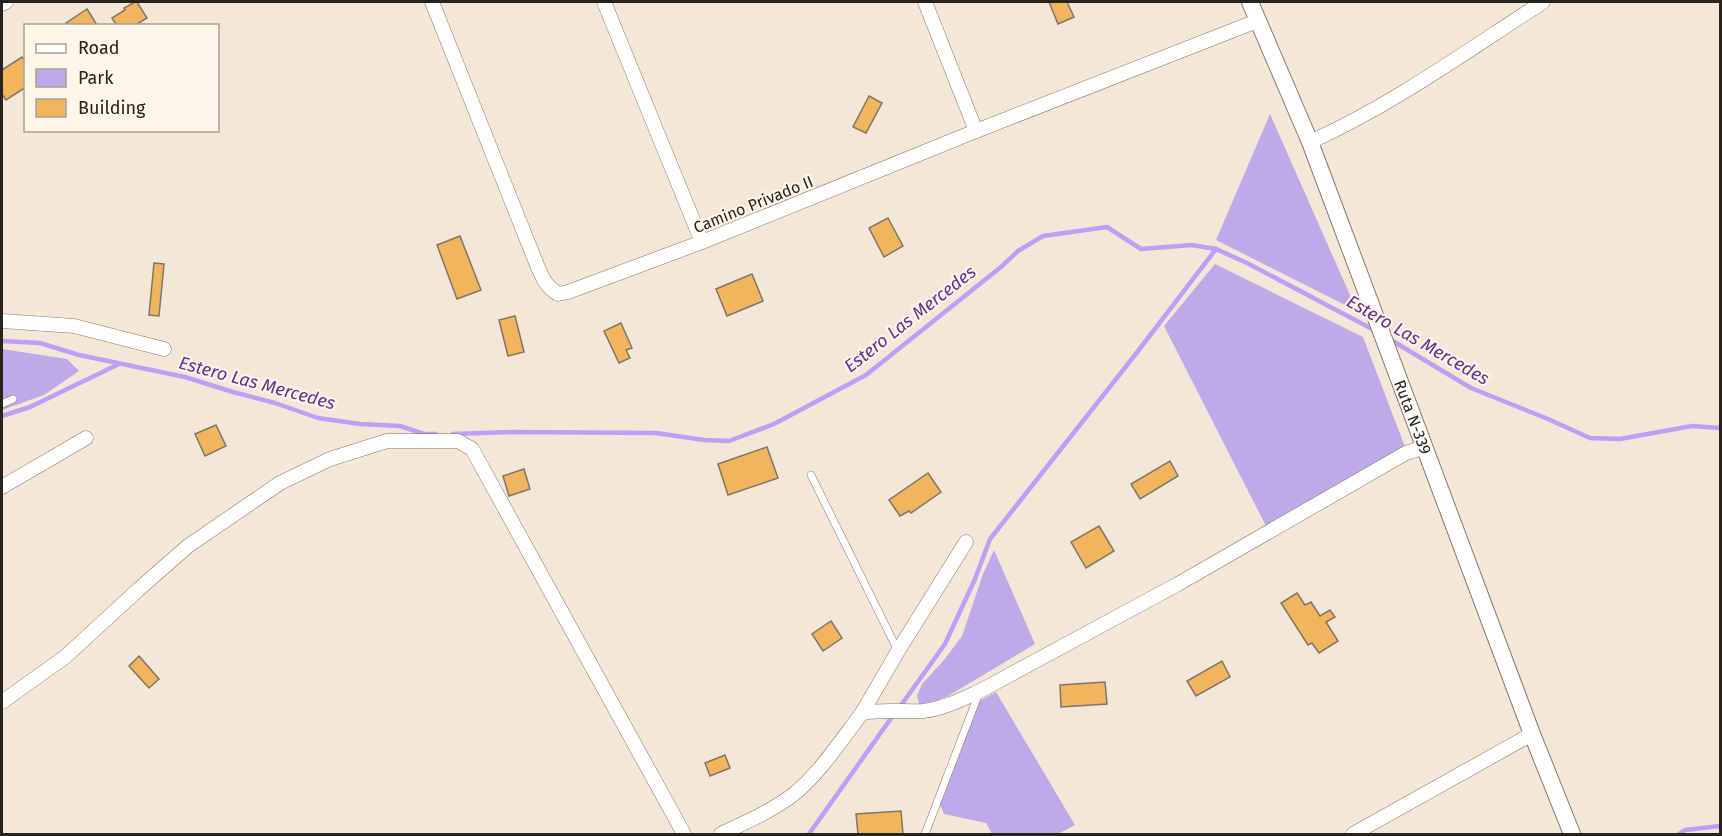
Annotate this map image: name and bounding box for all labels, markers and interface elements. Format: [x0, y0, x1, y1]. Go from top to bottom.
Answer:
legend [24, 24, 219, 132]
text: Road [78, 37, 120, 59]
text: Park [78, 67, 114, 89]
text: Building [78, 97, 146, 119]
street label: Camino Privado II [691, 172, 816, 237]
water label: Estero Las Mercedes [840, 261, 980, 377]
water label: Estero Las Mercedes [1343, 290, 1493, 390]
water label: Estero Las Mercedes [176, 352, 338, 414]
street label: Ruta N-339 [1390, 377, 1435, 457]

